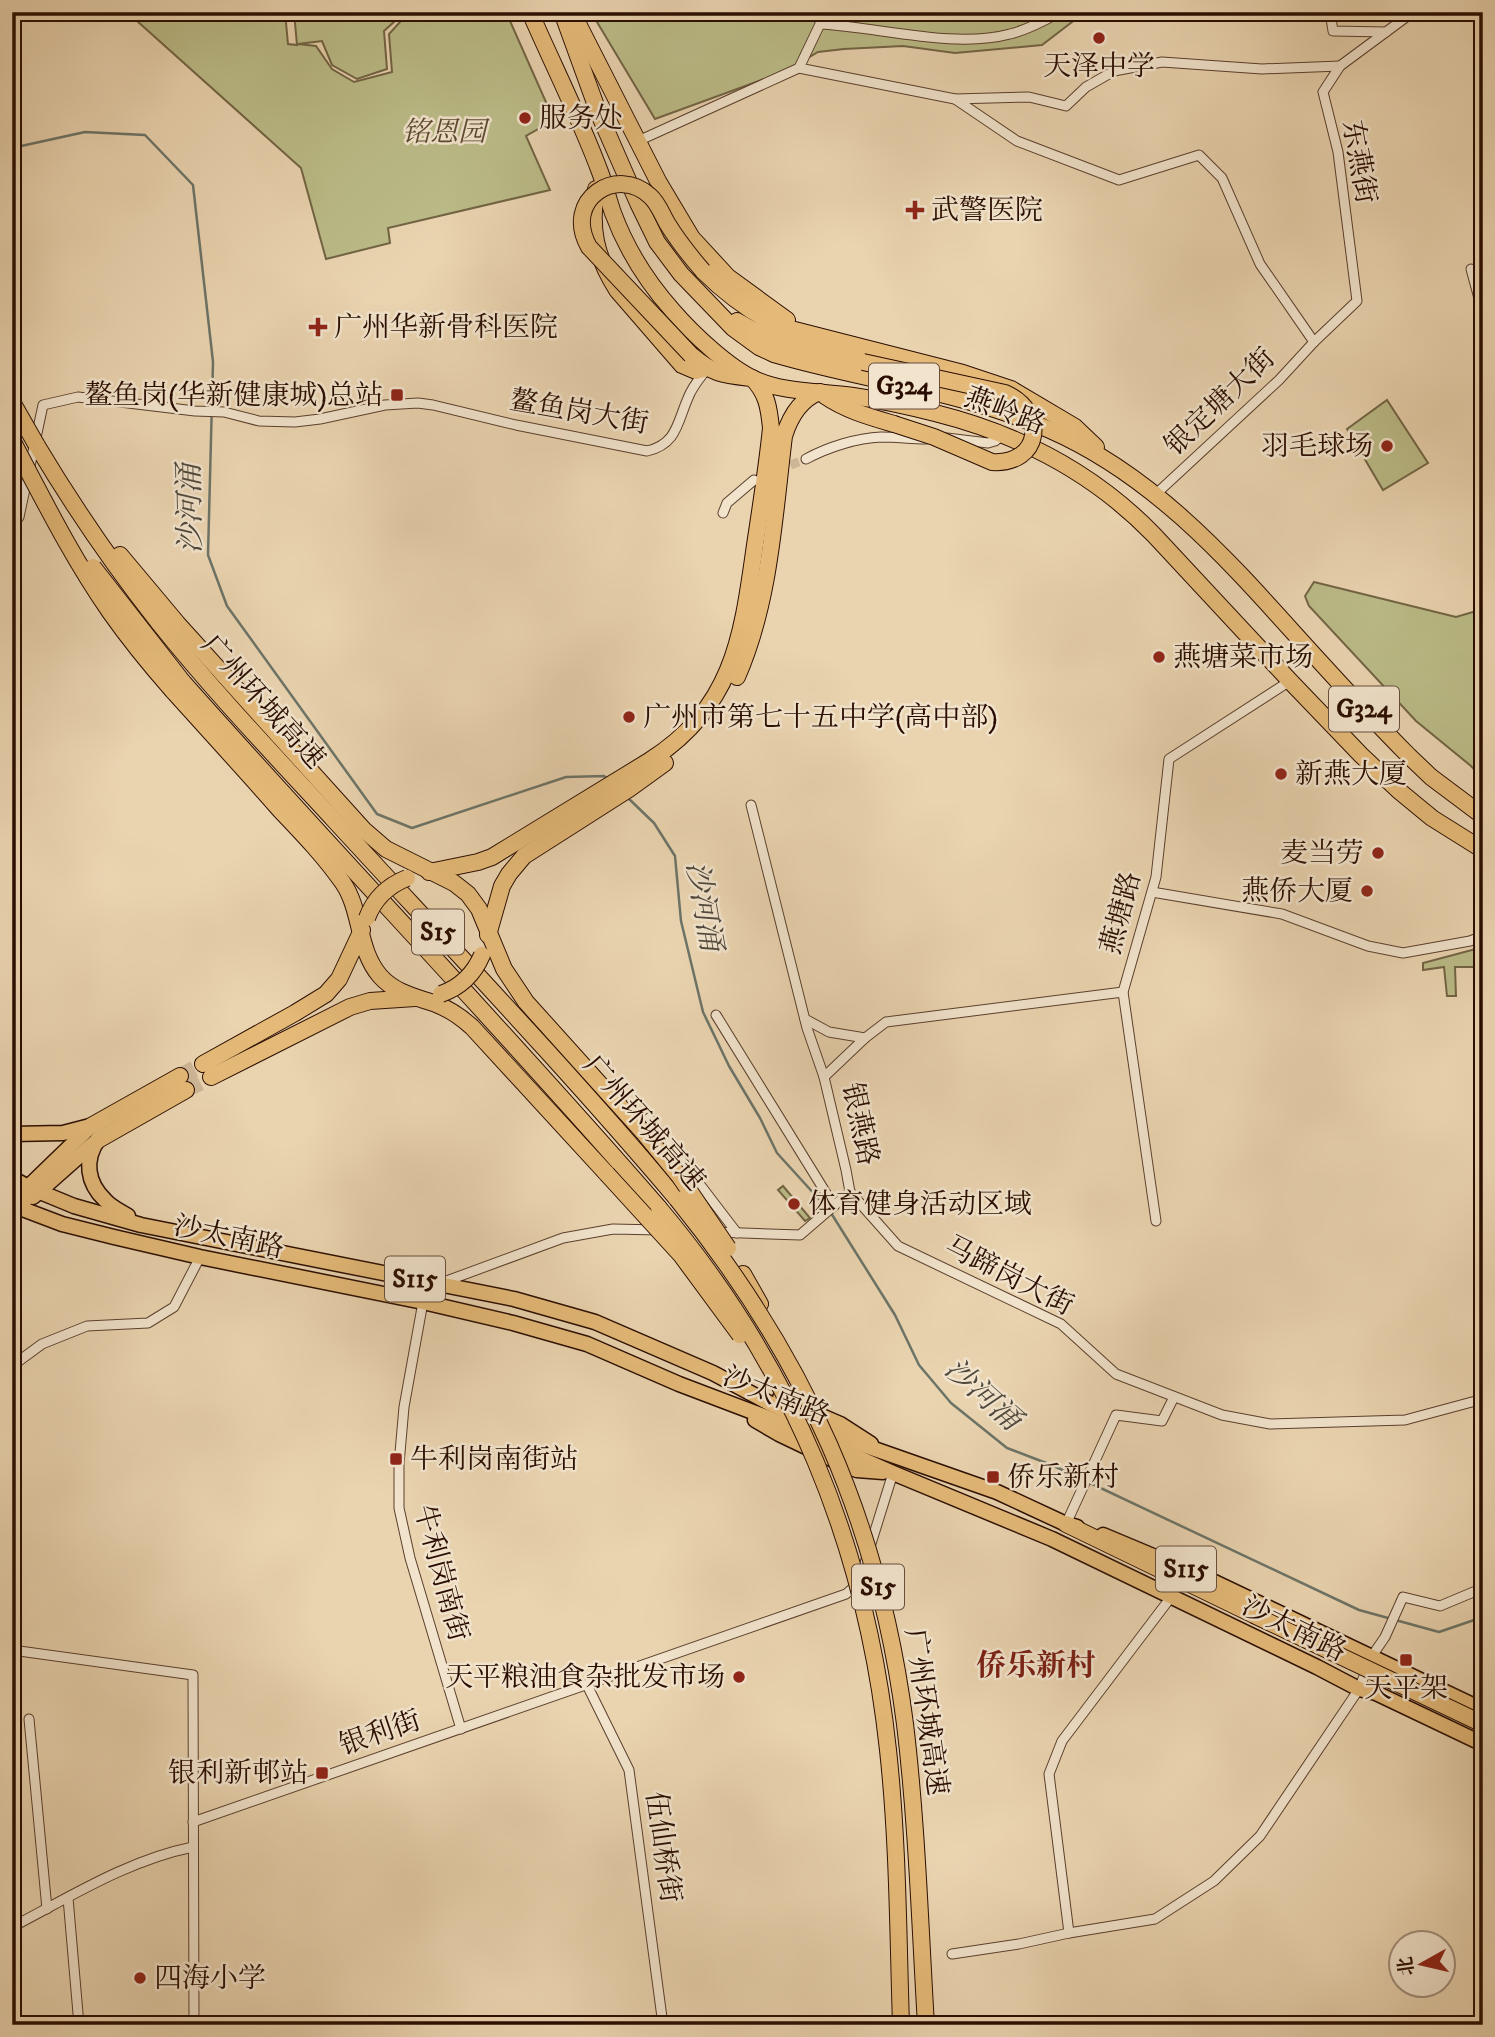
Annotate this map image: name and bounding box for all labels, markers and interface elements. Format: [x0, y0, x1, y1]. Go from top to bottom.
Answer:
marker: 天泽中学 [1091, 30, 1107, 46]
place label: 天泽中学 [1043, 49, 1155, 84]
place label: 服务处 [539, 101, 623, 136]
marker: 服务处 [517, 110, 533, 126]
park label: 铭恩园 [402, 115, 490, 150]
street label: 东燕街 [1334, 118, 1384, 206]
place label: 武警医院 [931, 193, 1043, 228]
marker: 武警医院 [905, 200, 925, 220]
place label: 广州华新骨科医院 [334, 310, 558, 345]
marker: 广州华新骨科医院 [308, 317, 328, 337]
street label: 银定塘大街 [1157, 341, 1283, 463]
road number: G324 [869, 364, 939, 408]
place label: 鳌鱼岗(华新健康城)总站 [84, 378, 383, 413]
street label: 燕岭路 [960, 380, 1050, 442]
street label: 鳌鱼岗大街 [507, 383, 651, 441]
marker: 鳌鱼岗(华新健康城)总站 [389, 387, 405, 403]
place label: 羽毛球场 [1261, 429, 1373, 464]
marker: 羽毛球场 [1379, 438, 1395, 454]
water label: 沙河涌 [172, 461, 210, 554]
street label: 广州环城高速 [194, 628, 332, 776]
place label: 燕塘菜市场 [1173, 640, 1313, 675]
marker: 燕塘菜市场 [1151, 649, 1167, 665]
road number: G324 [1329, 687, 1399, 732]
place label: 广州市第七十五中学(高中部) [643, 700, 998, 735]
marker: 广州市第七十五中学(高中部) [621, 709, 637, 725]
place label: 新燕大厦 [1295, 757, 1407, 792]
marker: 新燕大厦 [1273, 766, 1289, 782]
place label: 麦当劳 [1280, 836, 1364, 871]
marker: 麦当劳 [1370, 845, 1386, 861]
water label: 沙河涌 [677, 858, 730, 956]
street label: 燕塘路 [1093, 868, 1149, 958]
place label: 燕侨大厦 [1241, 874, 1353, 909]
marker: 燕侨大厦 [1359, 883, 1375, 899]
road number: S15 [412, 909, 464, 954]
street label: 广州环城高速 [576, 1048, 712, 1198]
street label: 银燕路 [834, 1079, 886, 1169]
place label: 体育健身活动区域 [808, 1187, 1032, 1222]
marker: 体育健身活动区域 [786, 1196, 802, 1212]
street label: 沙太南路 [171, 1208, 287, 1266]
street label: 马蹄岗大街 [939, 1229, 1079, 1323]
road number: S115 [385, 1256, 445, 1302]
water label: 沙河涌 [936, 1351, 1030, 1441]
street label: 沙太南路 [718, 1359, 834, 1433]
place label: 牛利岗南街站 [410, 1442, 578, 1477]
marker: 牛利岗南街站 [388, 1451, 404, 1467]
place label: 侨乐新村 [1007, 1460, 1119, 1495]
marker: 侨乐新村 [985, 1469, 1001, 1485]
street label: 牛利岗南街 [406, 1501, 476, 1645]
road number: S115 [1156, 1546, 1216, 1592]
road number: S15 [852, 1564, 904, 1610]
street label: 沙太南路 [1236, 1589, 1352, 1669]
street label: 广州环城高速 [897, 1626, 955, 1798]
district label: 侨乐新村 [976, 1648, 1096, 1685]
marker: 天平架 [1398, 1652, 1414, 1668]
place label: 天平粮油食杂批发市场 [445, 1660, 725, 1695]
marker: 天平粮油食杂批发市场 [731, 1669, 747, 1685]
place label: 天平架 [1364, 1671, 1448, 1706]
street label: 银利街 [335, 1703, 425, 1763]
place label: 银利新邨站 [168, 1756, 308, 1791]
marker: 银利新邨站 [314, 1765, 330, 1781]
street label: 伍仙桥街 [638, 1789, 688, 1905]
north arrow [1386, 1928, 1456, 1998]
text: 北 [1394, 1955, 1419, 1977]
place label: 四海小学 [154, 1961, 266, 1996]
marker: 四海小学 [132, 1970, 148, 1986]

